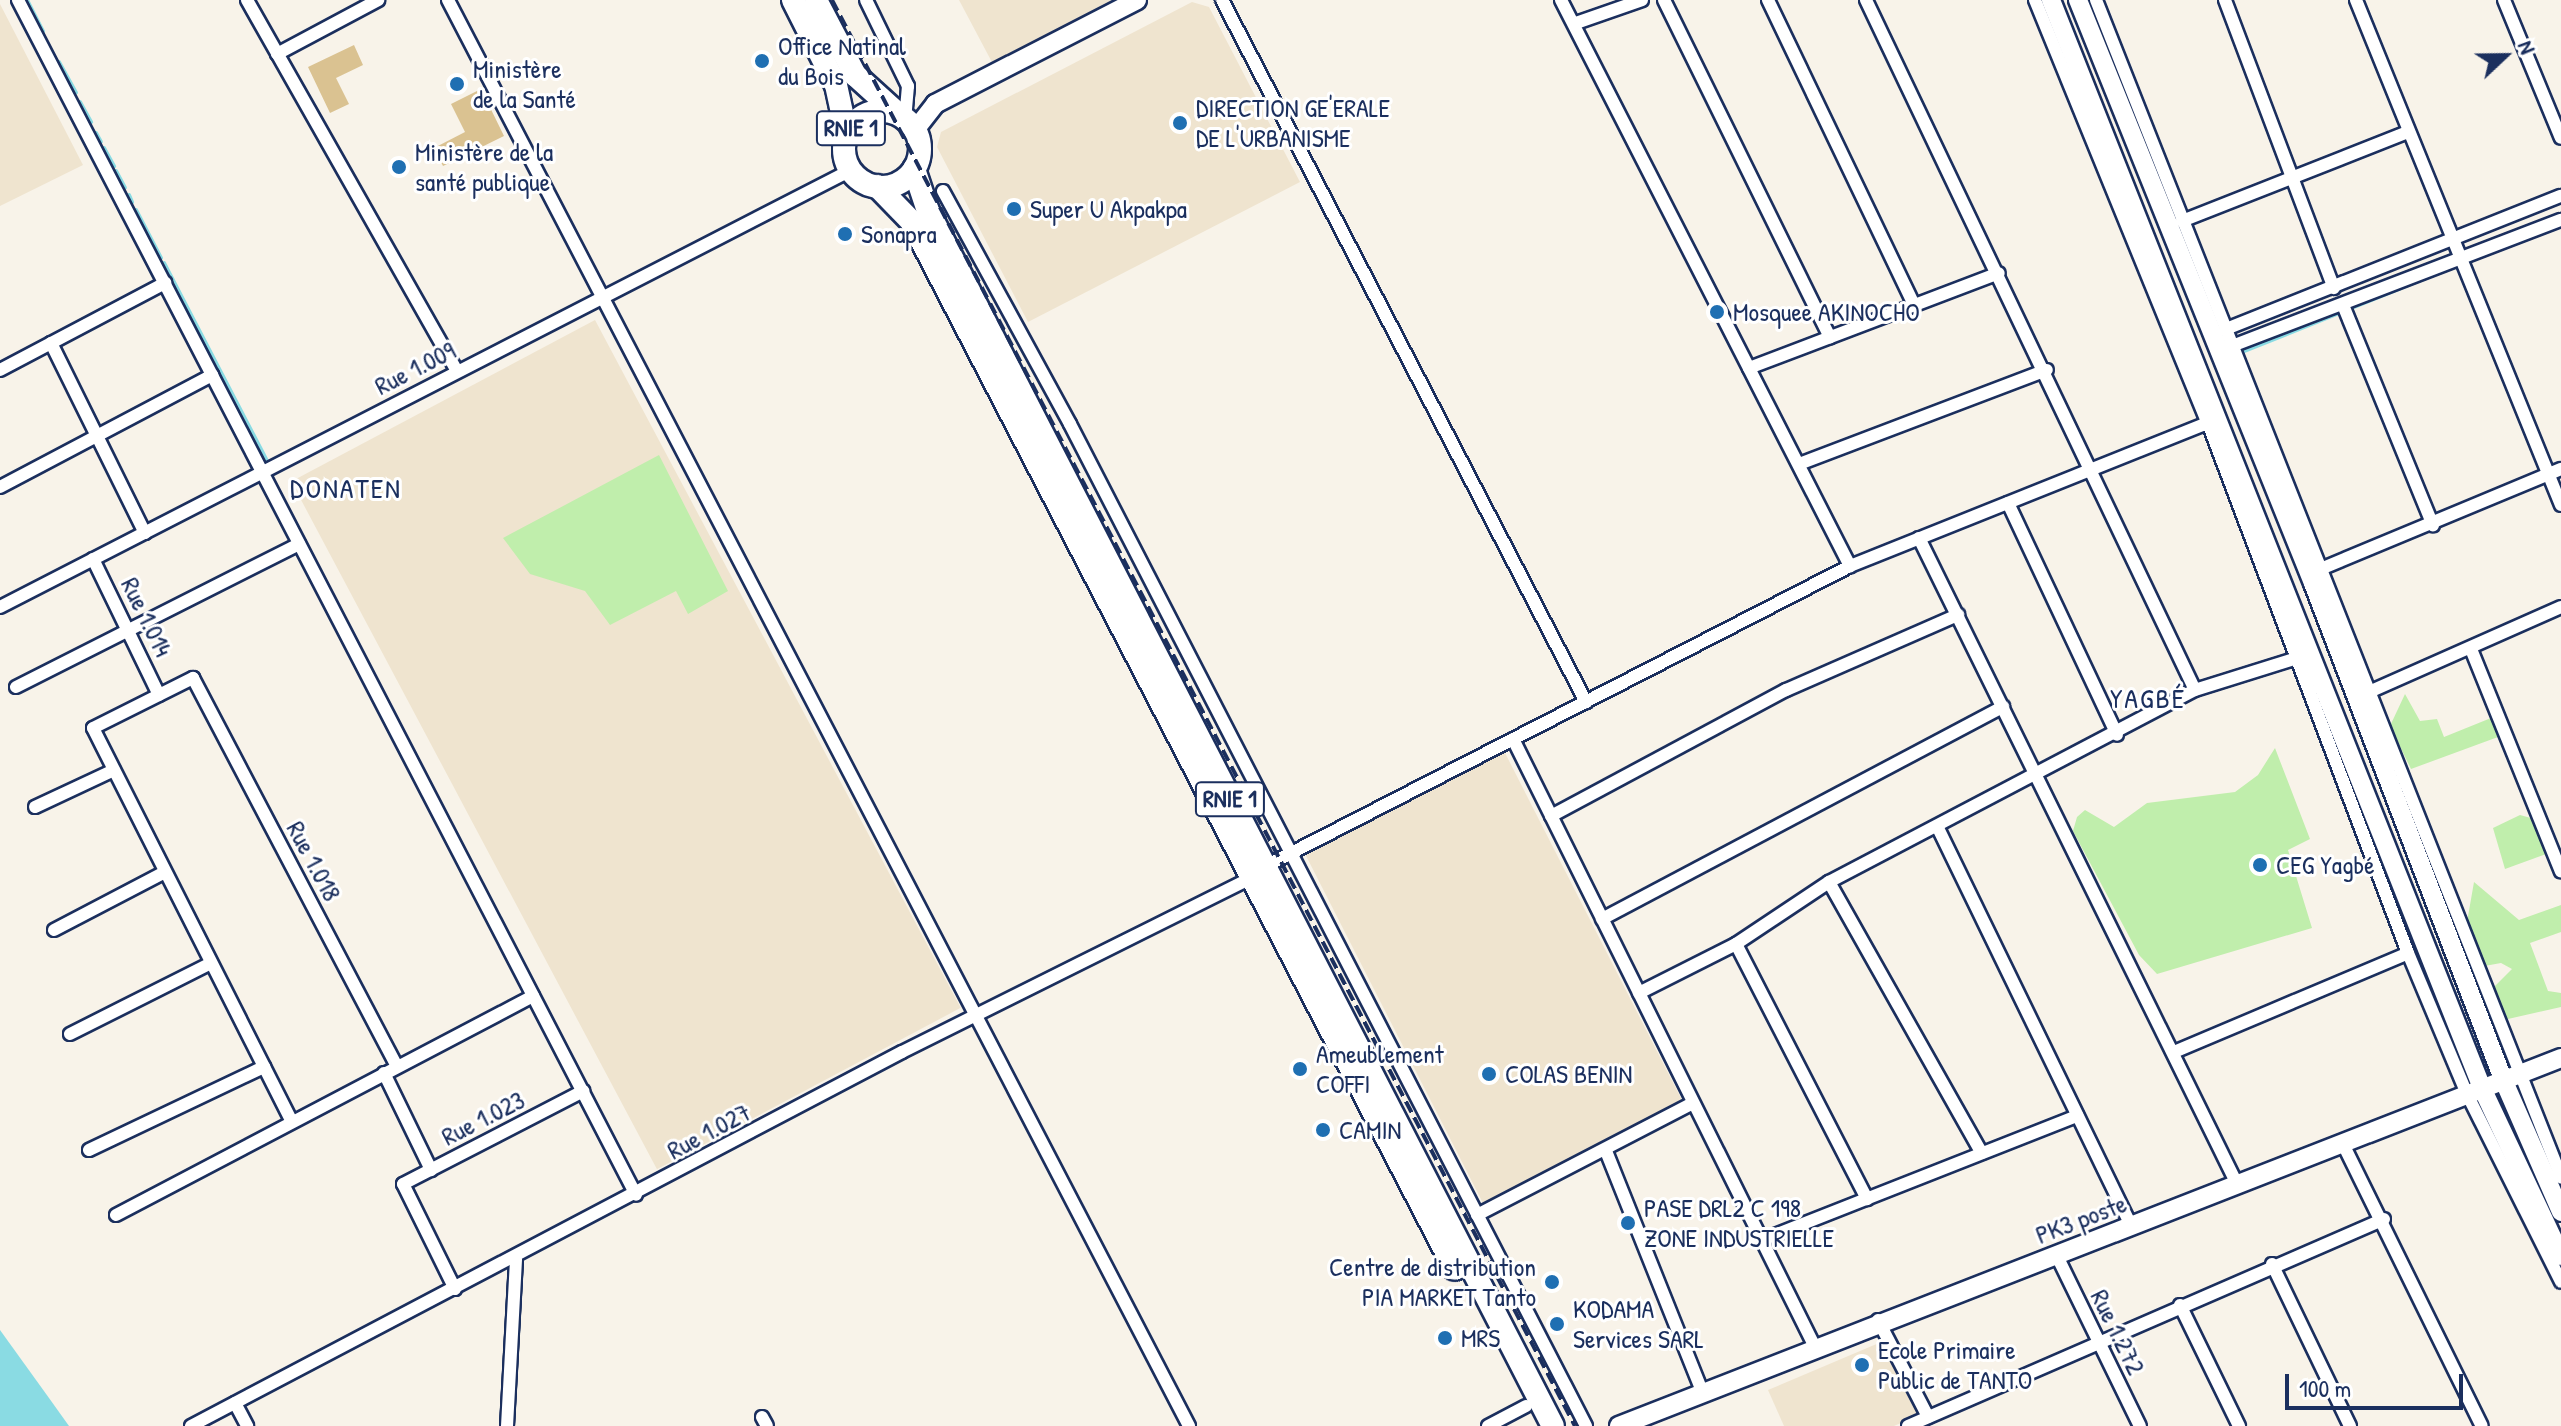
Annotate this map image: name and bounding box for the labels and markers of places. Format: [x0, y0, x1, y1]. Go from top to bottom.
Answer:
place label: Office Natinal du Bois [778, 30, 906, 92]
marker: Office Natinal du Bois [753, 52, 771, 70]
place label: Ministère de la Santé [473, 53, 576, 114]
marker: Ministère de la Santé [448, 75, 466, 93]
place label: DIRECTION GE'ERALE DE L'URBANISME [1196, 92, 1390, 154]
marker: DIRECTION GE'ERALE DE L'URBANISME [1171, 114, 1189, 132]
place label: Ministère de la santé publique [415, 136, 553, 198]
marker: Ministère de la santé publique [390, 158, 408, 176]
place label: Super U Akpakpa [1030, 193, 1187, 225]
marker: Super U Akpakpa [1005, 200, 1023, 218]
place label: Sonapra [861, 218, 937, 250]
marker: Sonapra [836, 225, 854, 243]
place label: Mosquee AKINOCHO [1733, 296, 1920, 328]
marker: Mosquee AKINOCHO [1708, 303, 1726, 321]
place label: CEG Yagbé [2276, 849, 2375, 881]
marker: CEG Yagbé [2251, 856, 2269, 874]
place label: Ameublement COFFI [1316, 1038, 1444, 1100]
place label: COLAS BENIN [1505, 1058, 1632, 1090]
marker: Ameublement COFFI [1291, 1060, 1309, 1078]
marker: COLAS BENIN [1480, 1065, 1498, 1083]
place label: CAMIN [1339, 1114, 1401, 1146]
marker: CAMIN [1314, 1121, 1332, 1139]
place label: PASE DRL2 C 198 ZONE INDUSTRIELLE [1644, 1192, 1834, 1254]
marker: PASE DRL2 C 198 ZONE INDUSTRIELLE [1619, 1214, 1637, 1232]
place label: Centre de distribution PIA MARKET Tanto [1329, 1251, 1536, 1312]
marker: Centre de distribution PIA MARKET Tanto [1543, 1273, 1561, 1291]
place label: KODAMA Services SARL [1573, 1293, 1704, 1354]
marker: KODAMA Services SARL [1548, 1315, 1566, 1333]
place label: MRS [1461, 1322, 1500, 1354]
marker: MRS [1436, 1329, 1454, 1347]
place label: Ecole Primaire Public de TANTO [1878, 1334, 2032, 1396]
marker: Ecole Primaire Public de TANTO [1853, 1356, 1871, 1374]

